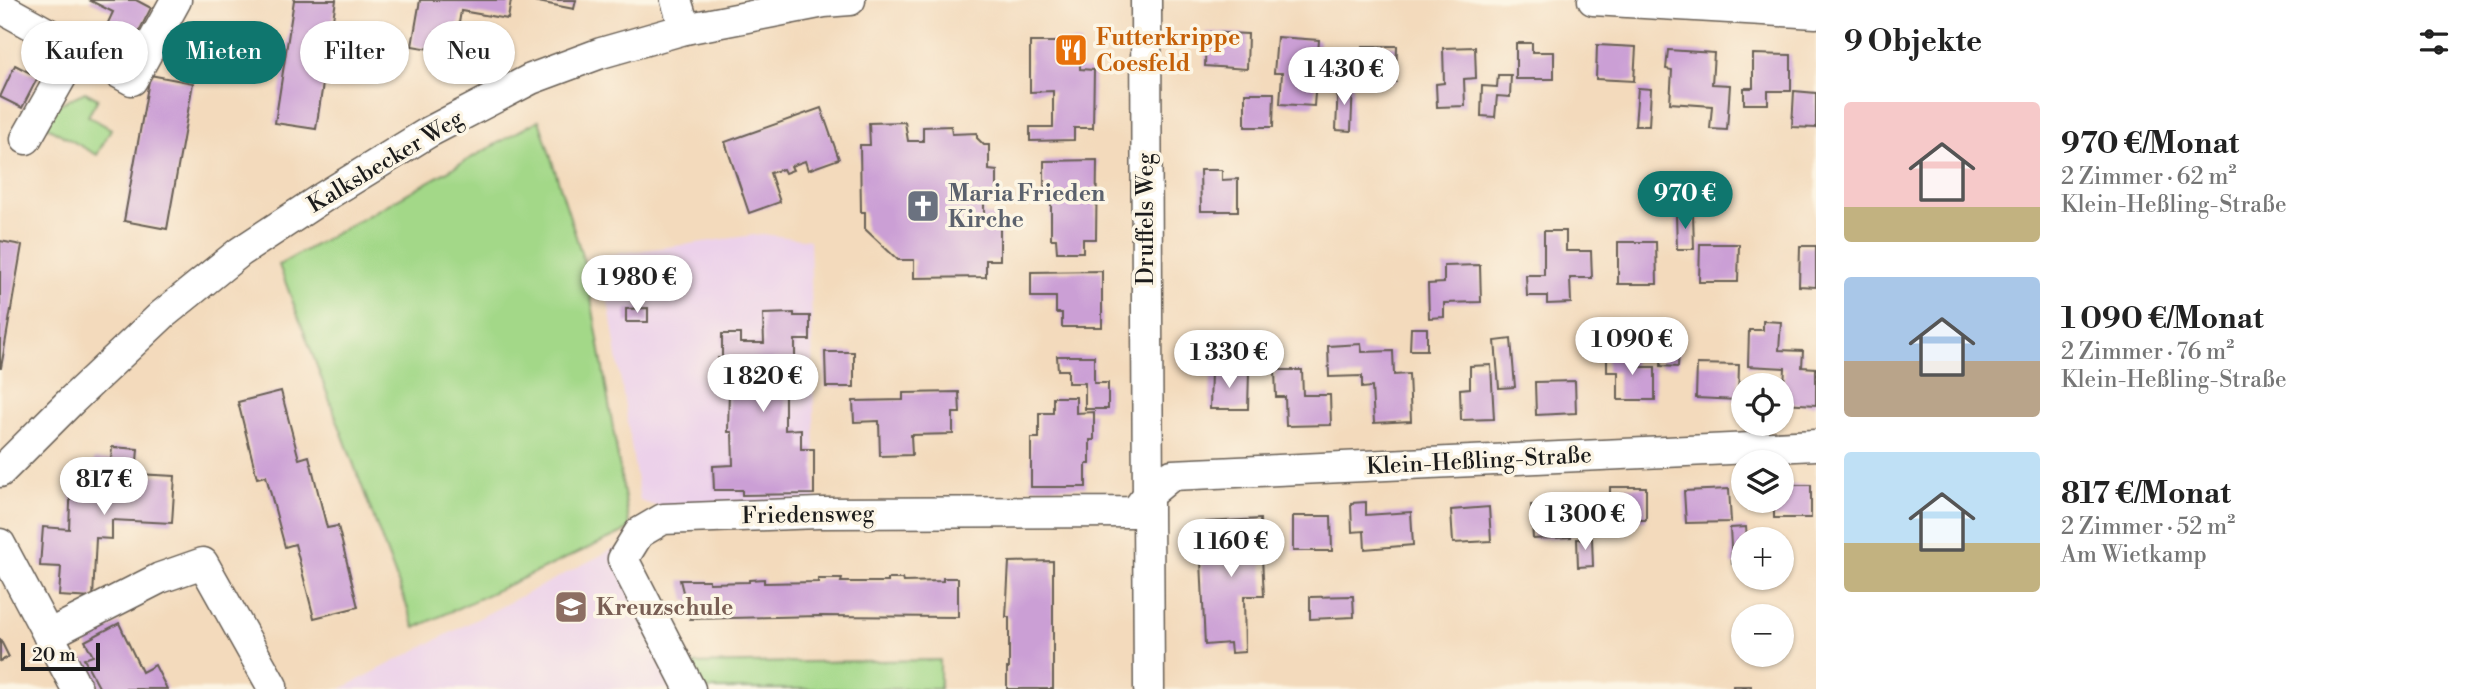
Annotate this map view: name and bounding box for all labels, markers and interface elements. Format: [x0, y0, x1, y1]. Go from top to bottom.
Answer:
chip: Kaufen [21, 21, 148, 84]
chip: Mieten [162, 21, 286, 84]
chip: Filter [300, 21, 409, 84]
chip: Neu [423, 21, 515, 84]
text: 9 Objekte [1844, 23, 1982, 61]
icon: filters [2415, 23, 2453, 61]
place label: Futterkrippe Coesfeld [1096, 24, 1240, 78]
restaurant icon: Futterkrippe Coesfeld [1052, 31, 1090, 69]
pin: 1 430 € [1279, 48, 1409, 107]
text: 1 430 € [1304, 56, 1384, 84]
street label: Kalksbecker Weg [303, 104, 468, 219]
text: 970 €/Monat [2061, 125, 2239, 163]
icon: home [1900, 130, 1984, 214]
street label: Druffels Weg [1132, 153, 1160, 285]
text: 2 Zimmer · 62 m² [2061, 163, 2237, 191]
pin: 970 € [1636, 172, 1734, 231]
place label: Maria Frieden Kirche [948, 180, 1105, 234]
text: 970 € [1654, 180, 1716, 208]
church icon: Maria Frieden Kirche [904, 187, 942, 225]
text: Klein-Heßling-Straße [2061, 191, 2287, 219]
pin: 1 980 € [572, 256, 702, 315]
text: 1 980 € [597, 264, 677, 292]
text: 1 090 €/Monat [2061, 300, 2264, 338]
icon: home [1900, 305, 1984, 389]
pin: 1 090 € [1567, 318, 1697, 377]
text: 1 090 € [1591, 326, 1673, 354]
pin: 1 330 € [1164, 330, 1294, 390]
text: 2 Zimmer · 76 m² [2061, 338, 2234, 366]
text: 1 330 € [1190, 339, 1268, 367]
pin: 1 820 € [698, 354, 828, 414]
text: 1 820 € [723, 363, 803, 391]
text: Klein-Heßling-Straße [2061, 366, 2287, 394]
map controls [1731, 373, 1794, 667]
button: locate [1731, 373, 1794, 436]
street label: Klein-Heßling-Straße [1366, 441, 1592, 481]
button: layers [1731, 450, 1794, 513]
pin: 817 € [55, 458, 153, 517]
text: 817 € [76, 466, 132, 494]
text: 817 €/Monat [2061, 475, 2231, 513]
icon: home [1900, 480, 1984, 564]
pin: 1 300 € [1520, 492, 1650, 552]
street label: Friedensweg [741, 500, 875, 530]
text: 1 300 € [1545, 501, 1625, 529]
text: 2 Zimmer · 52 m² [2061, 513, 2235, 541]
pin: 1 160 € [1166, 520, 1296, 579]
button: + [1731, 527, 1794, 590]
text: 1 160 € [1194, 528, 1268, 556]
text: Am Wietkamp [2061, 541, 2207, 569]
school or university icon: Kreuzschule [552, 588, 590, 626]
place label: Kreuzschule [596, 594, 733, 622]
button: − [1731, 604, 1794, 667]
scale bar [21, 640, 100, 672]
text: 20 m [32, 643, 76, 667]

